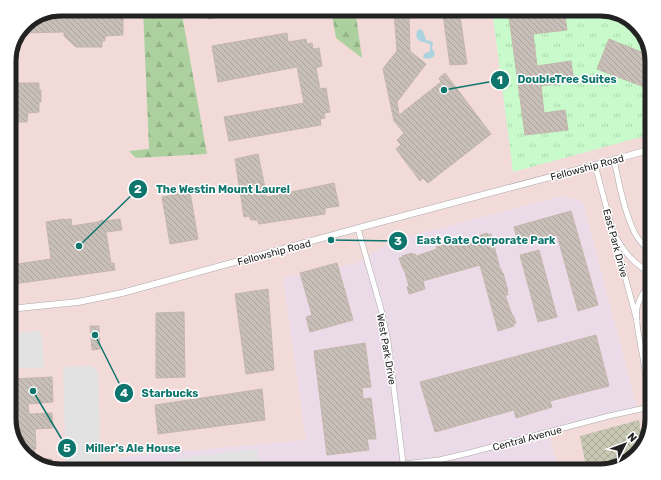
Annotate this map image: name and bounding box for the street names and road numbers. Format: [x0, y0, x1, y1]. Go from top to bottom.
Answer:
street label: Fellowship Road [549, 152, 625, 184]
street label: East Park Drive [600, 208, 630, 279]
street label: Fellowship Road [236, 237, 312, 269]
street label: West Park Drive [374, 313, 398, 386]
street label: Central Avenue [491, 424, 564, 454]

